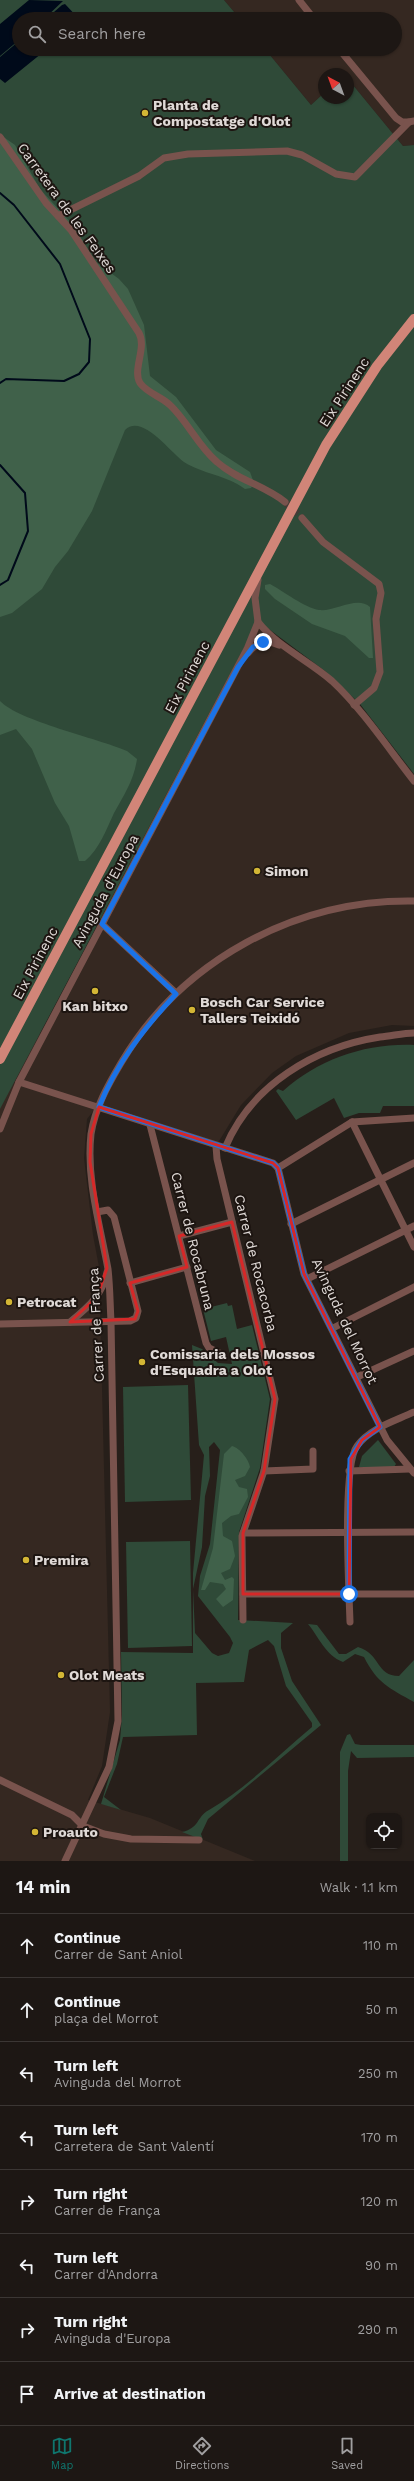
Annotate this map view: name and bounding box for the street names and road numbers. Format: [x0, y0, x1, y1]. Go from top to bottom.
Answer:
street label: Carretera de les Feixes [14, 140, 120, 276]
street label: Eix Pirinenc [316, 354, 372, 430]
street label: Eix Pirinenc [161, 638, 213, 716]
street label: Avinguda d'Europa [68, 832, 142, 950]
street label: Eix Pirinenc [9, 924, 61, 1002]
street label: Carrer de Rocabruna [168, 1170, 218, 1312]
street label: Carrer de Rocacorba [231, 1193, 281, 1333]
street label: Avinguda del Morrot [309, 1256, 381, 1386]
street label: Carrer de França [85, 1267, 107, 1383]

